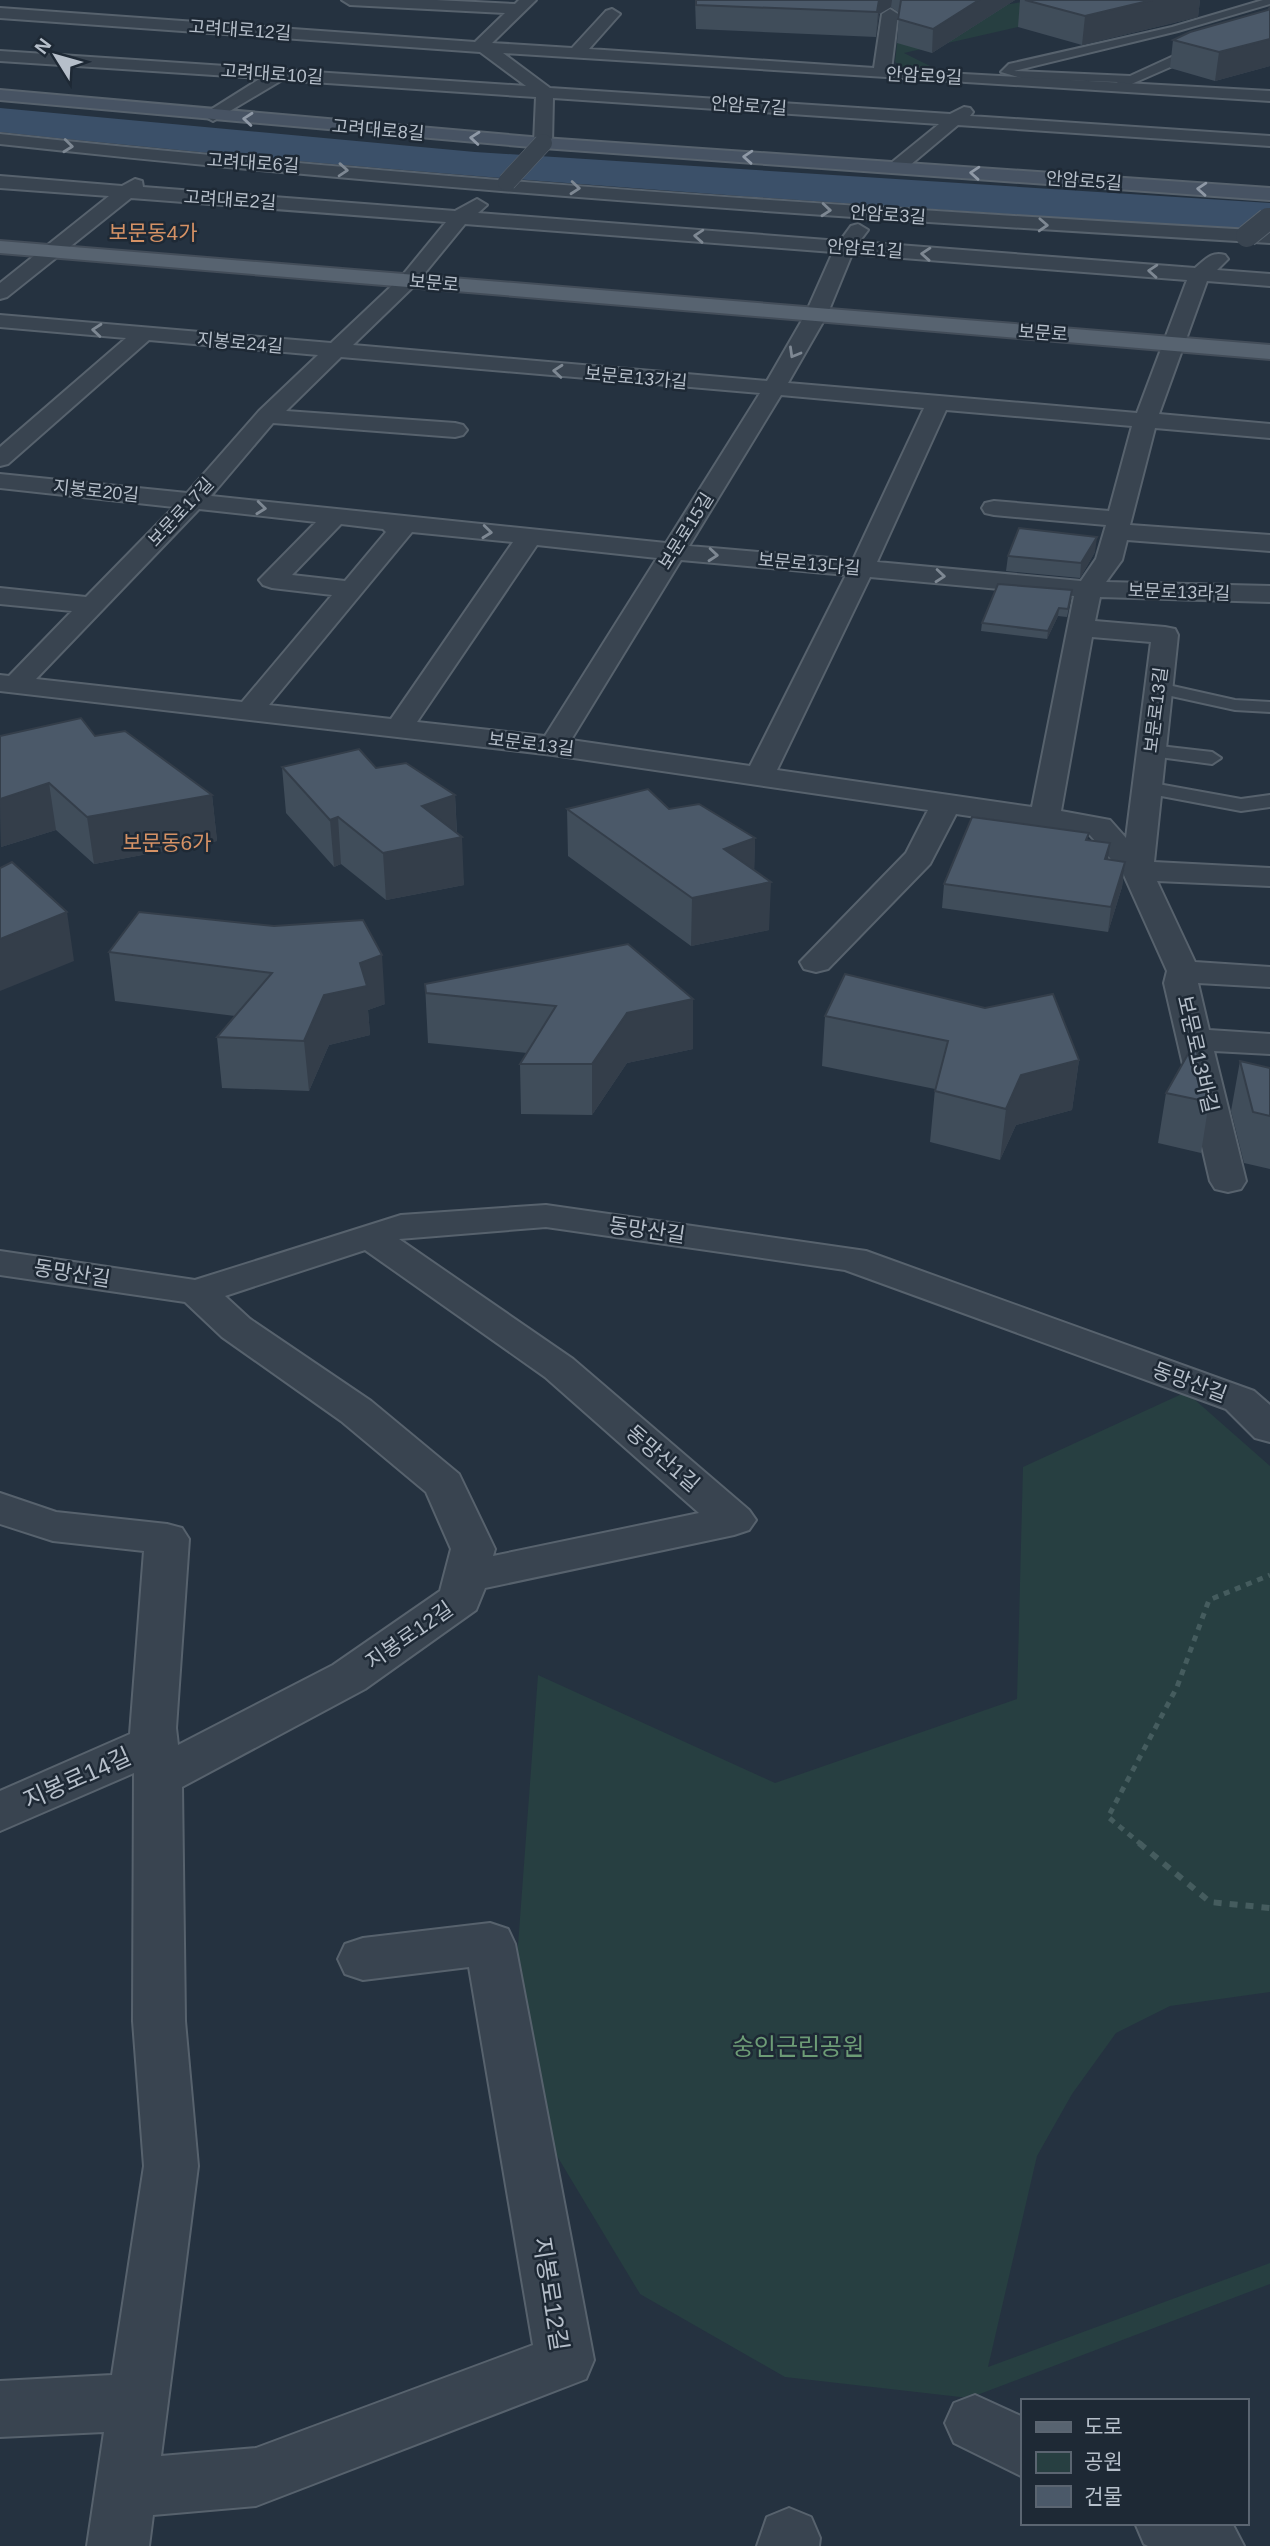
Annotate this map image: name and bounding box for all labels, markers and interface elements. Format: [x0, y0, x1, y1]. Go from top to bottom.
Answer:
street label: 고려대로12길 [188, 16, 292, 44]
north arrow [21, 21, 91, 91]
text: N [30, 34, 55, 58]
street label: 고려대로10길 [220, 60, 324, 88]
street label: 안암로9길 [885, 64, 963, 88]
street label: 안암로7길 [710, 93, 788, 119]
one-way arrow [242, 112, 253, 127]
street label: 고려대로8길 [331, 116, 425, 144]
one-way arrow [469, 131, 480, 146]
one-way arrow [63, 138, 74, 153]
street label: 고려대로6길 [206, 150, 300, 176]
one-way arrow [742, 150, 753, 165]
one-way arrow [338, 162, 349, 177]
one-way arrow [969, 166, 980, 181]
street label: 안암로5길 [1045, 168, 1123, 194]
one-way arrow [570, 180, 581, 195]
one-way arrow [1196, 182, 1207, 197]
street label: 고려대로2길 [183, 187, 277, 213]
one-way arrow [821, 202, 832, 217]
street label: 안암로3길 [849, 202, 927, 228]
one-way arrow [1038, 217, 1049, 232]
district label: 보문동4가 [109, 221, 197, 244]
one-way arrow [694, 229, 705, 244]
street label: 안암로1길 [826, 236, 904, 262]
one-way arrow [920, 247, 931, 262]
one-way arrow [1147, 264, 1158, 279]
street label: 보문로 [408, 271, 460, 295]
street label: 보문로 [1018, 321, 1068, 345]
one-way arrow [91, 323, 102, 338]
street label: 지봉로24길 [196, 329, 284, 357]
one-way arrow [789, 345, 802, 358]
one-way arrow [553, 364, 564, 379]
street label: 보문로13가길 [584, 364, 688, 392]
street label: 보문로17길 [144, 474, 218, 550]
street label: 지봉로20길 [52, 477, 140, 505]
street label: 보문로15길 [655, 489, 717, 573]
one-way arrow [255, 500, 266, 515]
one-way arrow [482, 524, 493, 539]
one-way arrow [708, 547, 719, 562]
street label: 보문로13다길 [757, 550, 861, 578]
one-way arrow [934, 568, 945, 583]
street label: 보문로13라길 [1127, 580, 1231, 604]
street label: 보문로13길 [1141, 666, 1171, 754]
street label: 보문로13길 [487, 729, 575, 759]
district label: 보문동6가 [123, 831, 211, 854]
street label: 보문로13바길 [1173, 993, 1223, 1115]
street label: 동망산길 [607, 1213, 687, 1247]
street label: 동망산길 [32, 1256, 112, 1290]
street label: 동망산길 [1150, 1358, 1230, 1406]
street label: 동망산1길 [622, 1420, 704, 1496]
street label: 지봉로12길 [361, 1597, 457, 1673]
street label: 지봉로14길 [19, 1742, 135, 1814]
park label: 숭인근린공원 [732, 2033, 864, 2060]
street label: 지봉로12길 [529, 2235, 573, 2353]
legend [1021, 2399, 1249, 2525]
text: 도로 [1084, 2415, 1123, 2438]
text: 공원 [1084, 2450, 1123, 2473]
text: 건물 [1084, 2485, 1123, 2508]

